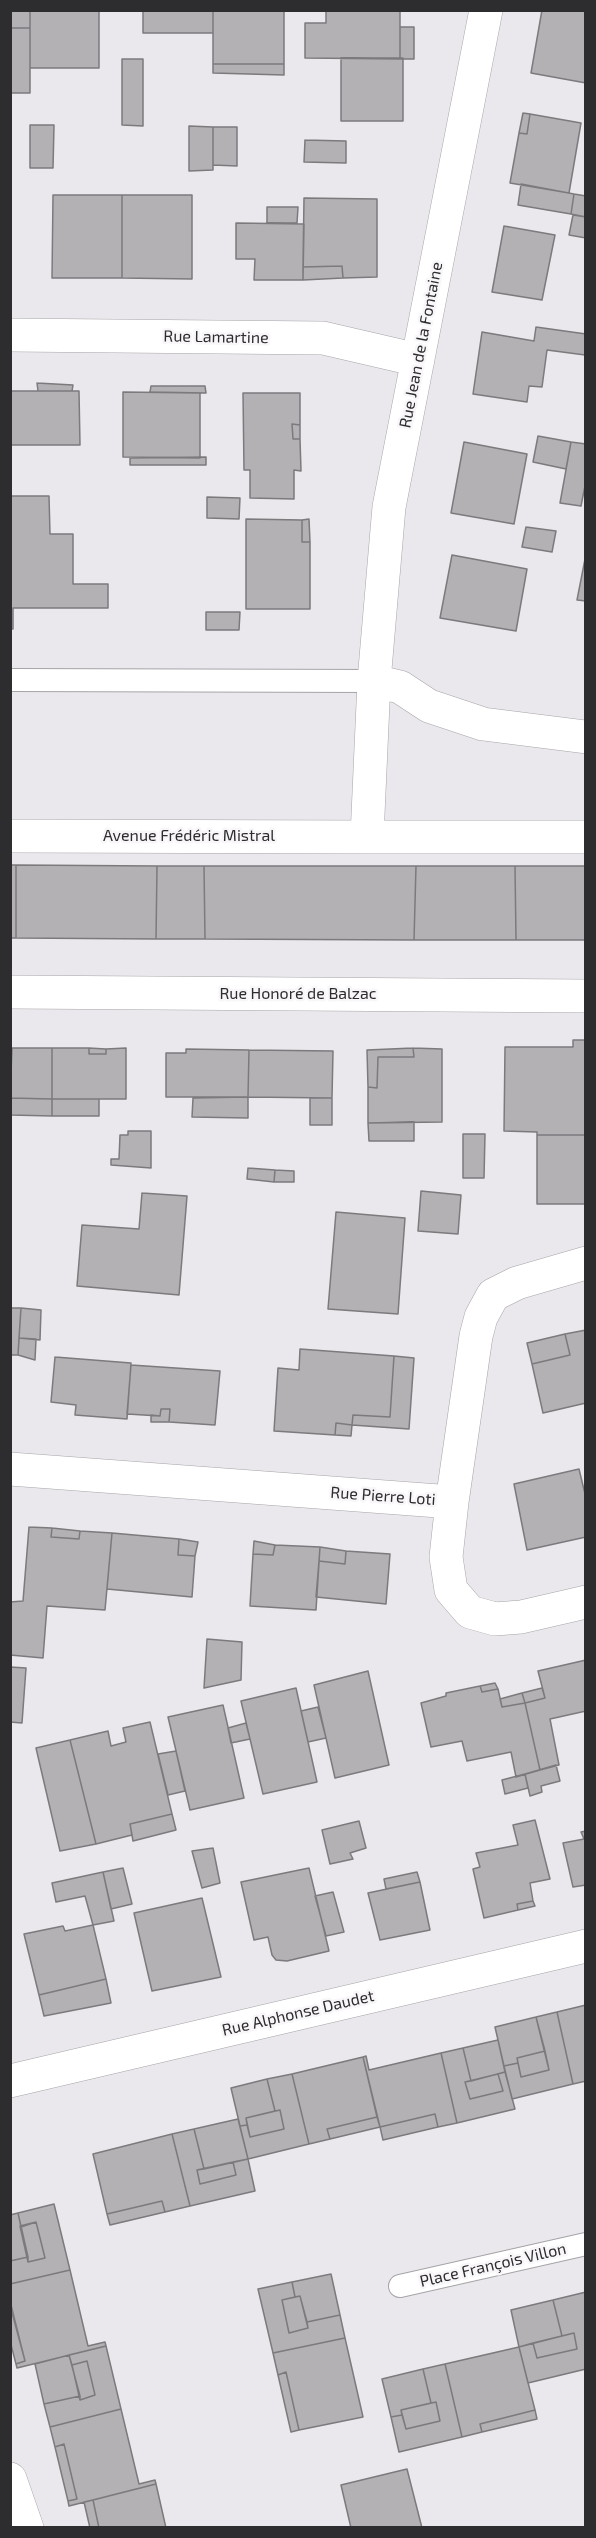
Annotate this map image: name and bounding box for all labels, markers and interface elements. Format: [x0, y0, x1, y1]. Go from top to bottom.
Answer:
street label: Rue Jean de la Fontaine [395, 260, 447, 430]
street label: Rue Lamartine [163, 326, 269, 348]
street label: Avenue Frédéric Mistral [103, 826, 275, 846]
street label: Rue Honoré de Balzac [219, 984, 377, 1004]
street label: Rue Pierre Loti [330, 1483, 436, 1509]
street label: Rue Alphonse Daudet [220, 1986, 376, 2040]
street label: Place François Villon [418, 2239, 568, 2291]

